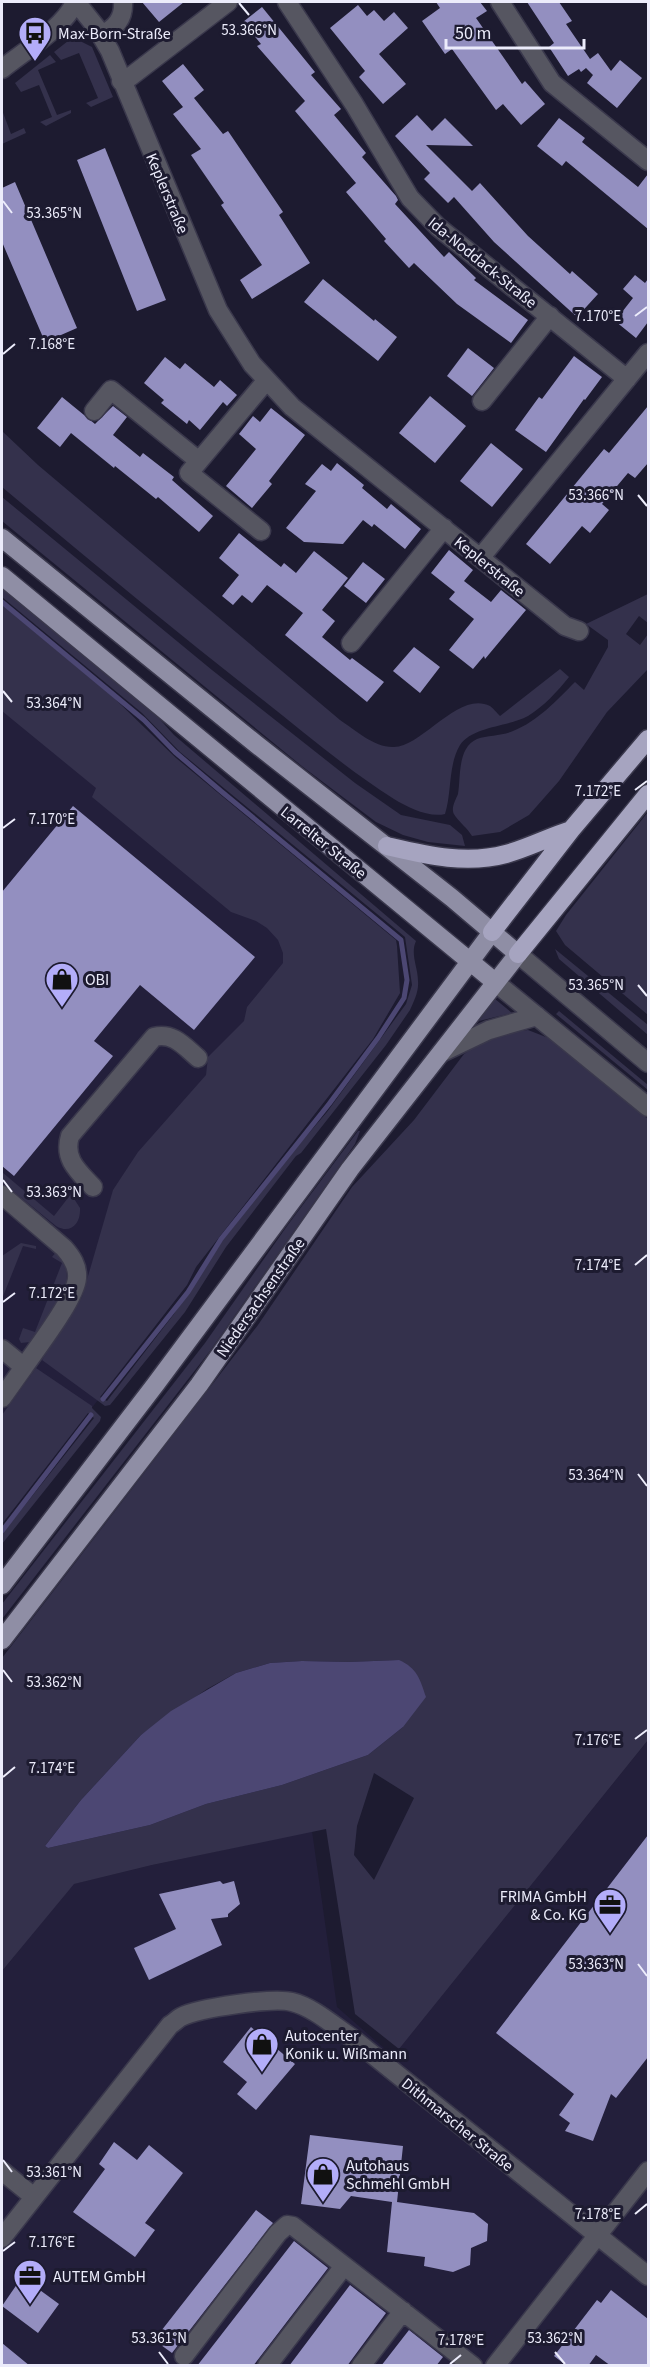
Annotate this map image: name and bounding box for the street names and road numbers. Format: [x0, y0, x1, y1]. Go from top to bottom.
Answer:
street label: Keplerstraße [140, 150, 194, 237]
street label: Ida-Noddack-Straße [423, 212, 541, 314]
street label: Keplerstraße [449, 531, 530, 602]
street label: Larrelter Straße [276, 801, 371, 884]
street label: Niedersachsenstraße [211, 1234, 310, 1362]
street label: Dithmarscher Straße [397, 2073, 518, 2177]

